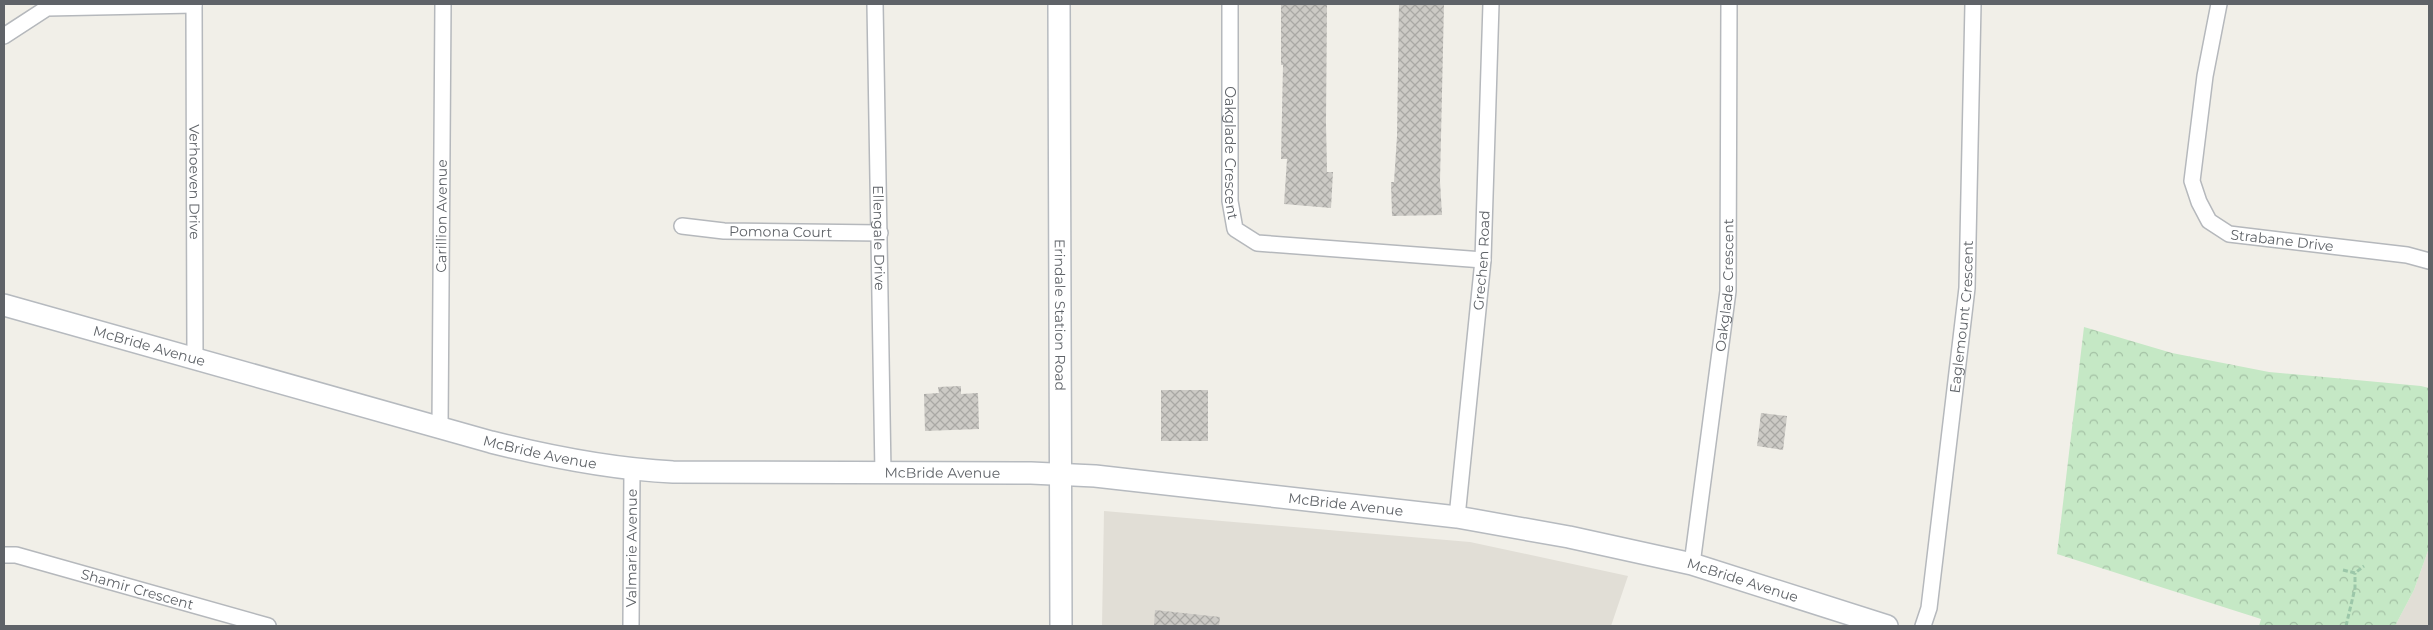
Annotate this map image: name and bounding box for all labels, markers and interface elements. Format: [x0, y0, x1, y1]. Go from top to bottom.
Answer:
street label: Oakglade Crescent [1221, 86, 1242, 221]
street label: Verhoeven Drive [185, 124, 204, 240]
street label: Carillion Avenue [432, 159, 451, 273]
street label: Ellengale Drive [869, 185, 889, 291]
street label: Grechen Road [1469, 210, 1494, 311]
street label: Oakglade Crescent [1711, 218, 1737, 353]
street label: Pomona Court [729, 222, 833, 241]
street label: Strabane Drive [2229, 225, 2335, 255]
street label: Erindale Station Road [1051, 239, 1069, 391]
street label: Eaglemount Crescent [1946, 240, 1977, 394]
street label: McBride Avenue [91, 322, 207, 370]
street label: McBride Avenue [481, 431, 598, 473]
street label: McBride Avenue [884, 464, 1000, 482]
street label: Valmarie Avenue [622, 489, 641, 607]
street label: McBride Avenue [1287, 489, 1404, 520]
street label: McBride Avenue [1685, 554, 1801, 606]
street label: Shamir Crescent [79, 565, 196, 614]

